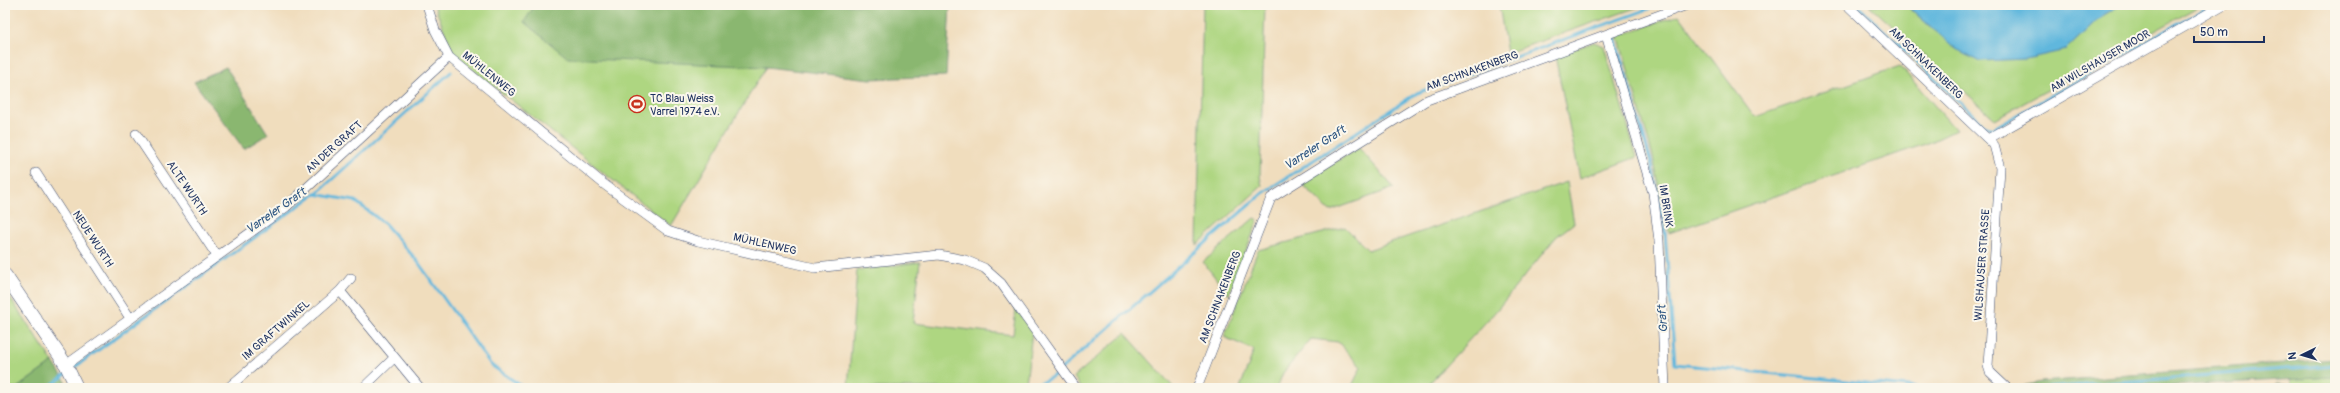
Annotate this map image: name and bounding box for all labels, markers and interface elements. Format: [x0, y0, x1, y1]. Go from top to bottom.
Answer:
scale bar [2194, 18, 2264, 44]
street label: AM SCHNAKENBERG [1886, 24, 1966, 102]
text: 50 m [2200, 25, 2228, 40]
street label: AM WILSHAUSER MOOR [2048, 27, 2152, 95]
street label: AM SCHNAKENBERG [1424, 48, 1520, 94]
street label: MÜHLENWEG [460, 49, 518, 99]
place label: TC Blau Weiss Varrel 1974 e.V. [650, 92, 720, 118]
sports icon: TC Blau Weiss Varrel 1974 e.V. [627, 94, 647, 114]
street label: AN DER GRAFT [303, 118, 365, 176]
water label: Varreler Graft [1281, 122, 1349, 173]
street label: ALTE WURTH [164, 158, 210, 218]
water label: Varreler Graft [243, 184, 310, 237]
street label: IM BRINK [1656, 184, 1676, 229]
street label: NEUE WURTH [70, 208, 116, 270]
street label: WILSHAUSER STRASSE [1972, 208, 1992, 321]
street label: MÜHLENWEG [732, 230, 798, 258]
street label: AM SCHNAKENBERG [1196, 249, 1244, 345]
street label: IM GRAFTWINKEL [239, 297, 313, 363]
water label: Graft [1654, 304, 1671, 333]
north arrow [2282, 335, 2322, 375]
text: N [2286, 351, 2299, 360]

